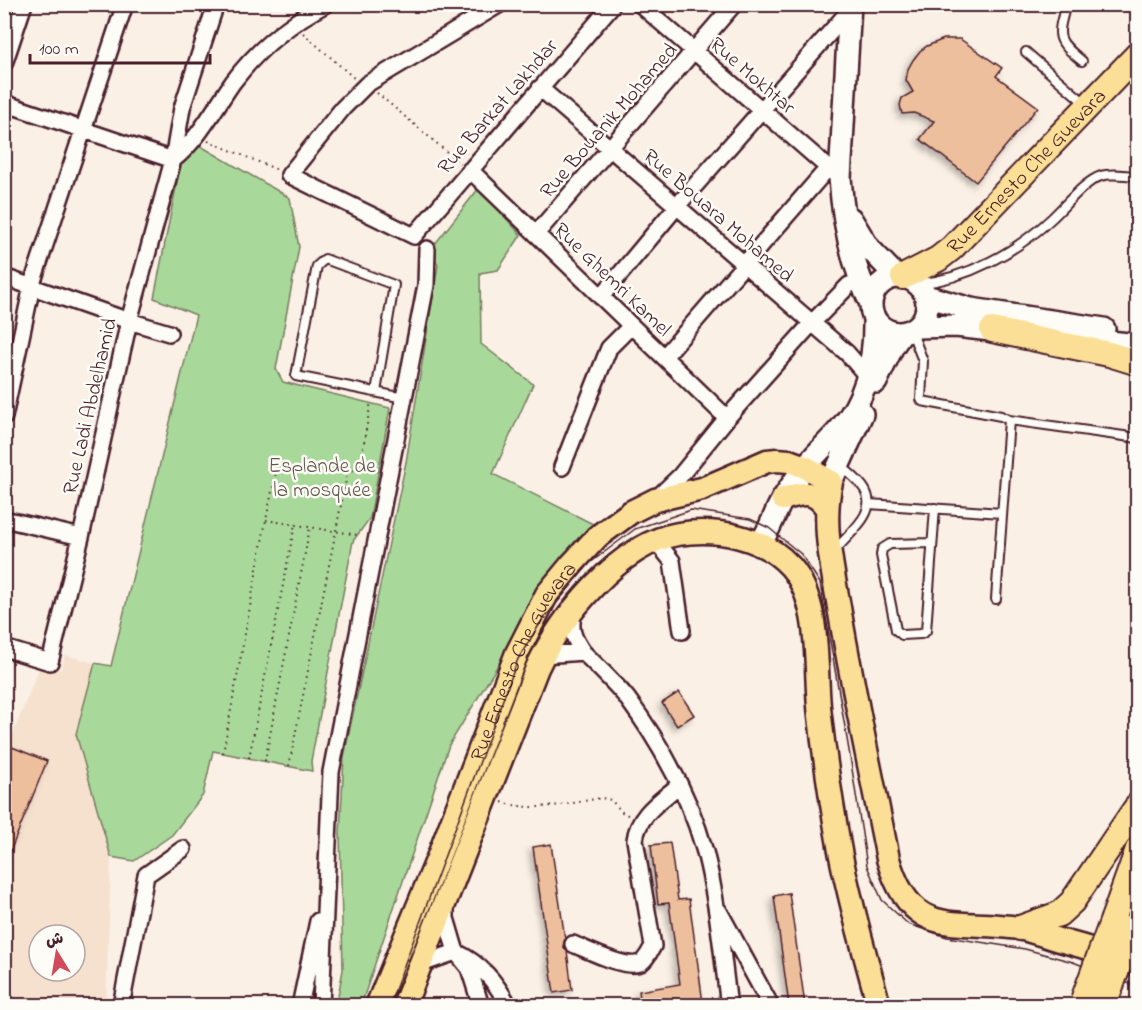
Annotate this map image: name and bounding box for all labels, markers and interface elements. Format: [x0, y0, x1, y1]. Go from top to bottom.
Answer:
scale bar [30, 27, 210, 65]
street label: Rue Mokhtar [702, 31, 802, 123]
street label: Rue Barkat Lakhdar [431, 33, 566, 182]
text: 100 m [39, 37, 79, 63]
street label: Rue Bouanik Mohamed [534, 37, 686, 205]
street label: Rue Ernesto Che Guevara [941, 83, 1114, 262]
street label: Rue Bouara Mohamed [636, 142, 800, 291]
street label: Rue Ghemri Kamel [546, 216, 677, 345]
street label: Rue Ladi Abdelhamid [56, 315, 126, 498]
park label: Esplande de la mosquée [268, 452, 376, 506]
street label: Rue Ernesto Che Guevara [464, 556, 585, 766]
north arrow [27, 923, 87, 983]
text: ش [44, 927, 65, 954]

